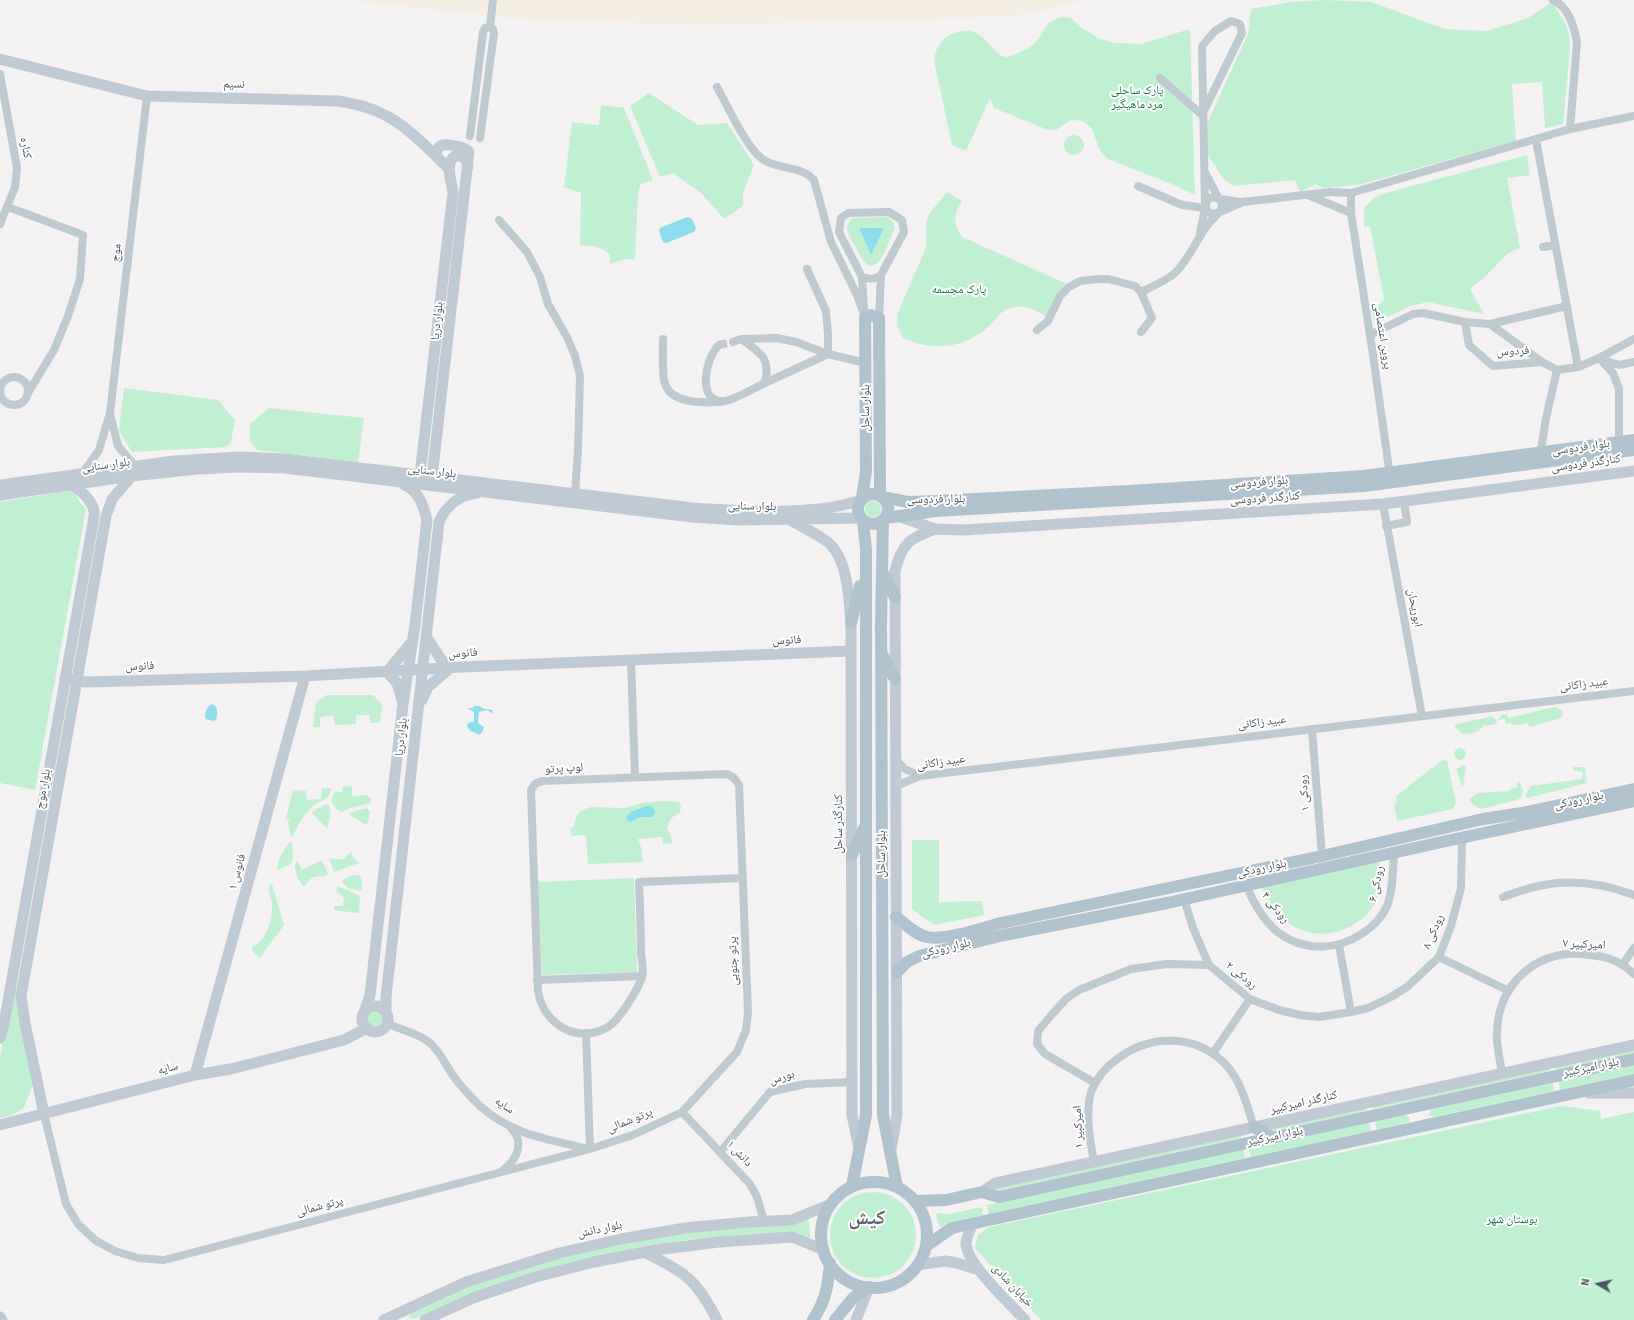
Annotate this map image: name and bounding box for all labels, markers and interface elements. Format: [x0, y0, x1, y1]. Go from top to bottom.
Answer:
street label: نسیم [223, 78, 245, 92]
park label: پارک ساحلی مرد ماهیگیر [1111, 84, 1163, 112]
street label: کناره [16, 136, 34, 160]
street label: موج [109, 243, 125, 263]
park label: پارک مجسمه [932, 283, 986, 297]
street label: بلوار دریا [429, 301, 447, 341]
street label: پروین اعتصامی [1370, 302, 1394, 370]
street label: فردوس [1496, 344, 1530, 360]
street label: بلوار ساحل [859, 384, 873, 432]
street label: بلوار فردوسی [1551, 437, 1611, 459]
street label: کنارگذر فردوسی [1550, 452, 1622, 476]
street label: بلوار سنایی [81, 455, 131, 477]
street label: بلوار سنایی [407, 462, 457, 482]
street label: بلوار فردوسی [1229, 474, 1289, 492]
street label: کنارگذر فردوسی [1229, 489, 1301, 509]
street label: بلوار فردوسی [907, 492, 965, 508]
street label: بلوار سنایی [728, 499, 776, 515]
street label: ابوریحان [1403, 588, 1425, 628]
street label: فانوس [772, 633, 802, 649]
street label: فانوس [448, 646, 478, 662]
street label: فانوس [125, 659, 155, 675]
street label: عبید زاکانی [1559, 675, 1609, 695]
street label: عبید زاکانی [1237, 713, 1287, 733]
street label: بلوار دریا [393, 717, 411, 757]
street label: عبید زاکانی [916, 752, 966, 774]
street label: لوپ پرتو [544, 761, 584, 777]
street label: بلوار موج [33, 768, 55, 810]
street label: رودکی ۱ [1297, 774, 1313, 812]
street label: بلوار رودکی [1553, 789, 1605, 813]
street label: کنارگذر ساحل [832, 794, 846, 854]
street label: بلوار ساحل [875, 830, 889, 878]
street label: فانوس ۱ [226, 852, 250, 892]
street label: بلوار رودکی [1236, 857, 1288, 881]
street label: رودکی ۶ [1366, 865, 1388, 903]
street label: رودکی ۴ [1258, 889, 1292, 927]
street label: رودکی ۸ [1420, 913, 1448, 951]
street label: پرتو جنوبی [726, 936, 742, 986]
street label: بلوار رودکی [920, 936, 972, 962]
street label: امیرکبیر ۷ [1562, 937, 1606, 953]
street label: رودکی ۲ [1222, 959, 1260, 993]
street label: بلوار امیرکبیر [1562, 1055, 1620, 1081]
street label: سایه [156, 1060, 180, 1078]
street label: بورس [768, 1067, 796, 1089]
street label: کنارگذر امیرکبیر [1269, 1088, 1339, 1118]
street label: سایه [491, 1094, 517, 1118]
street label: پرتو شمالی [605, 1105, 655, 1137]
street label: امیرکبیر ۱ [1071, 1105, 1087, 1149]
street label: بلوار امیرکبیر [1246, 1124, 1304, 1150]
street label: دانش ۱ [723, 1138, 755, 1170]
street label: پرتو شمالی [295, 1194, 345, 1220]
district label: كيش [849, 1208, 885, 1232]
park label: بوستان شهر [1487, 1213, 1537, 1227]
street label: بلوار دانش [576, 1218, 624, 1242]
street label: خیابان شادی [988, 1261, 1036, 1311]
north arrow [1578, 1264, 1618, 1304]
text: N [1578, 1277, 1594, 1287]

